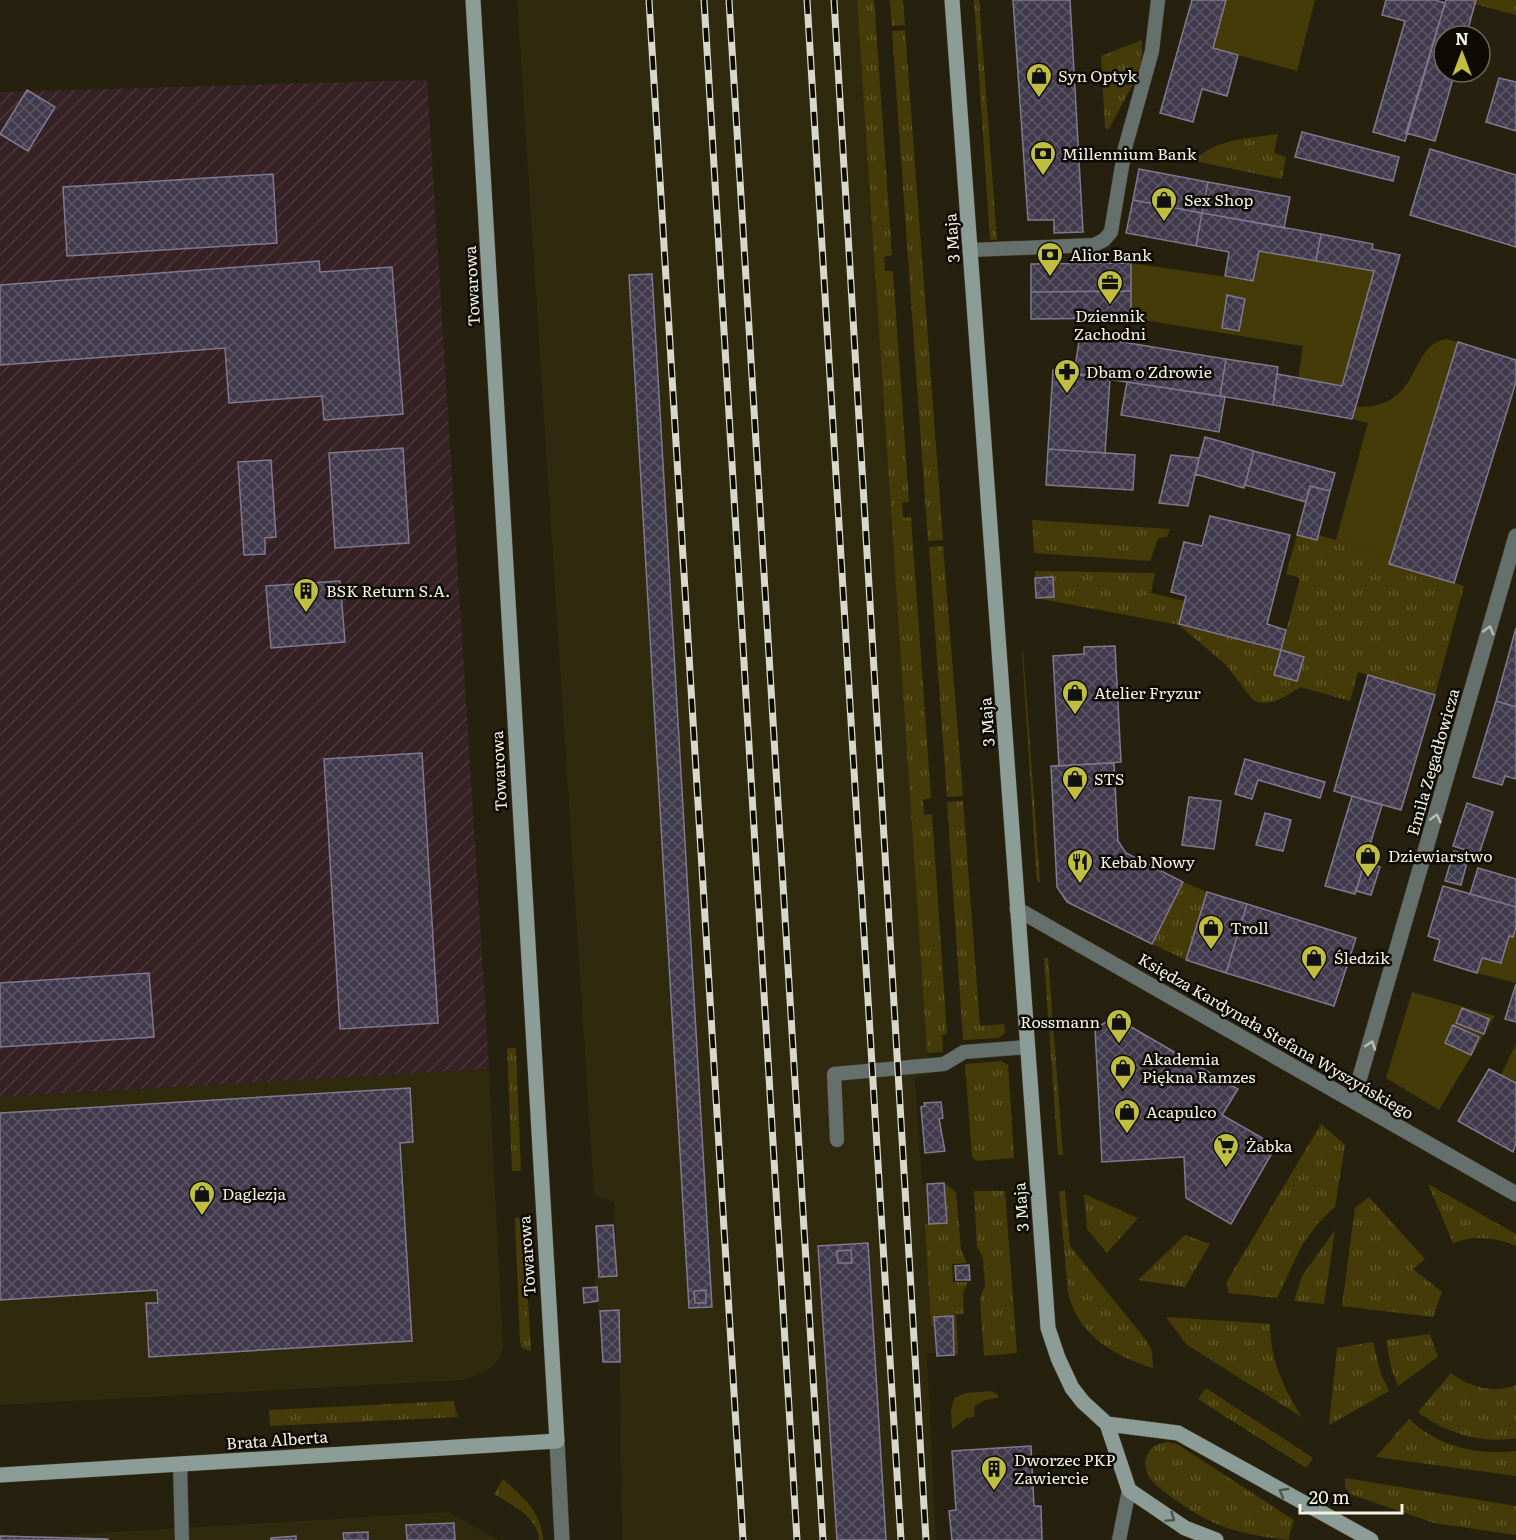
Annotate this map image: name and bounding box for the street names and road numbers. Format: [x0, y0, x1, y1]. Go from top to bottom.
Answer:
street label: 3 Maja [937, 212, 965, 264]
street label: Towarowa [457, 245, 485, 327]
street label: Emila Zegadłowicza [1400, 685, 1465, 838]
street label: 3 Maja [972, 696, 1000, 748]
street label: Towarowa [484, 730, 512, 812]
street label: Księdza Kardynała Stefana Wyszyńskiego [1134, 946, 1419, 1124]
street label: 3 Maja [1006, 1181, 1034, 1233]
street label: Towarowa [511, 1215, 541, 1297]
street label: Brata Alberta [225, 1423, 329, 1455]

